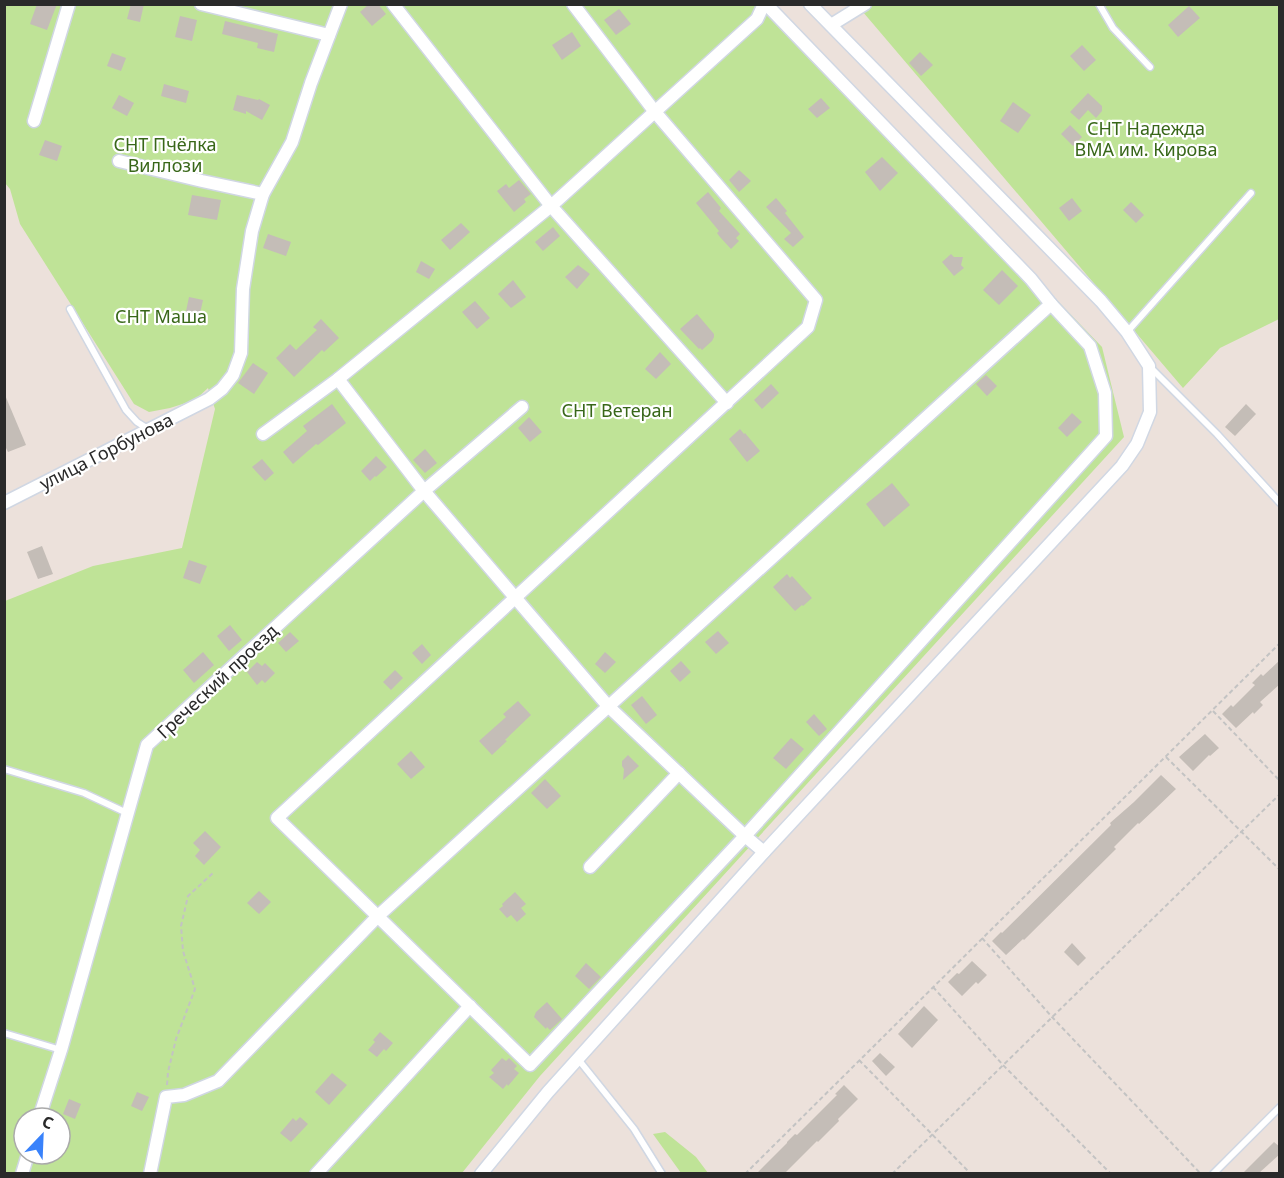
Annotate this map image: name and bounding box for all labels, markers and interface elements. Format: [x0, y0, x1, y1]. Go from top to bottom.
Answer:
park label: СНТ Надежда ВМА им. Кирова [1075, 116, 1217, 161]
park label: СНТ Пчёлка Виллози [113, 132, 217, 177]
park label: СНТ Маша [115, 304, 207, 328]
park label: СНТ Ветеран [561, 398, 673, 422]
street label: улица Горбунова [35, 407, 177, 495]
street label: Греческий проезд [151, 618, 283, 743]
north arrow [12, 1106, 72, 1166]
text: С [39, 1110, 57, 1134]

